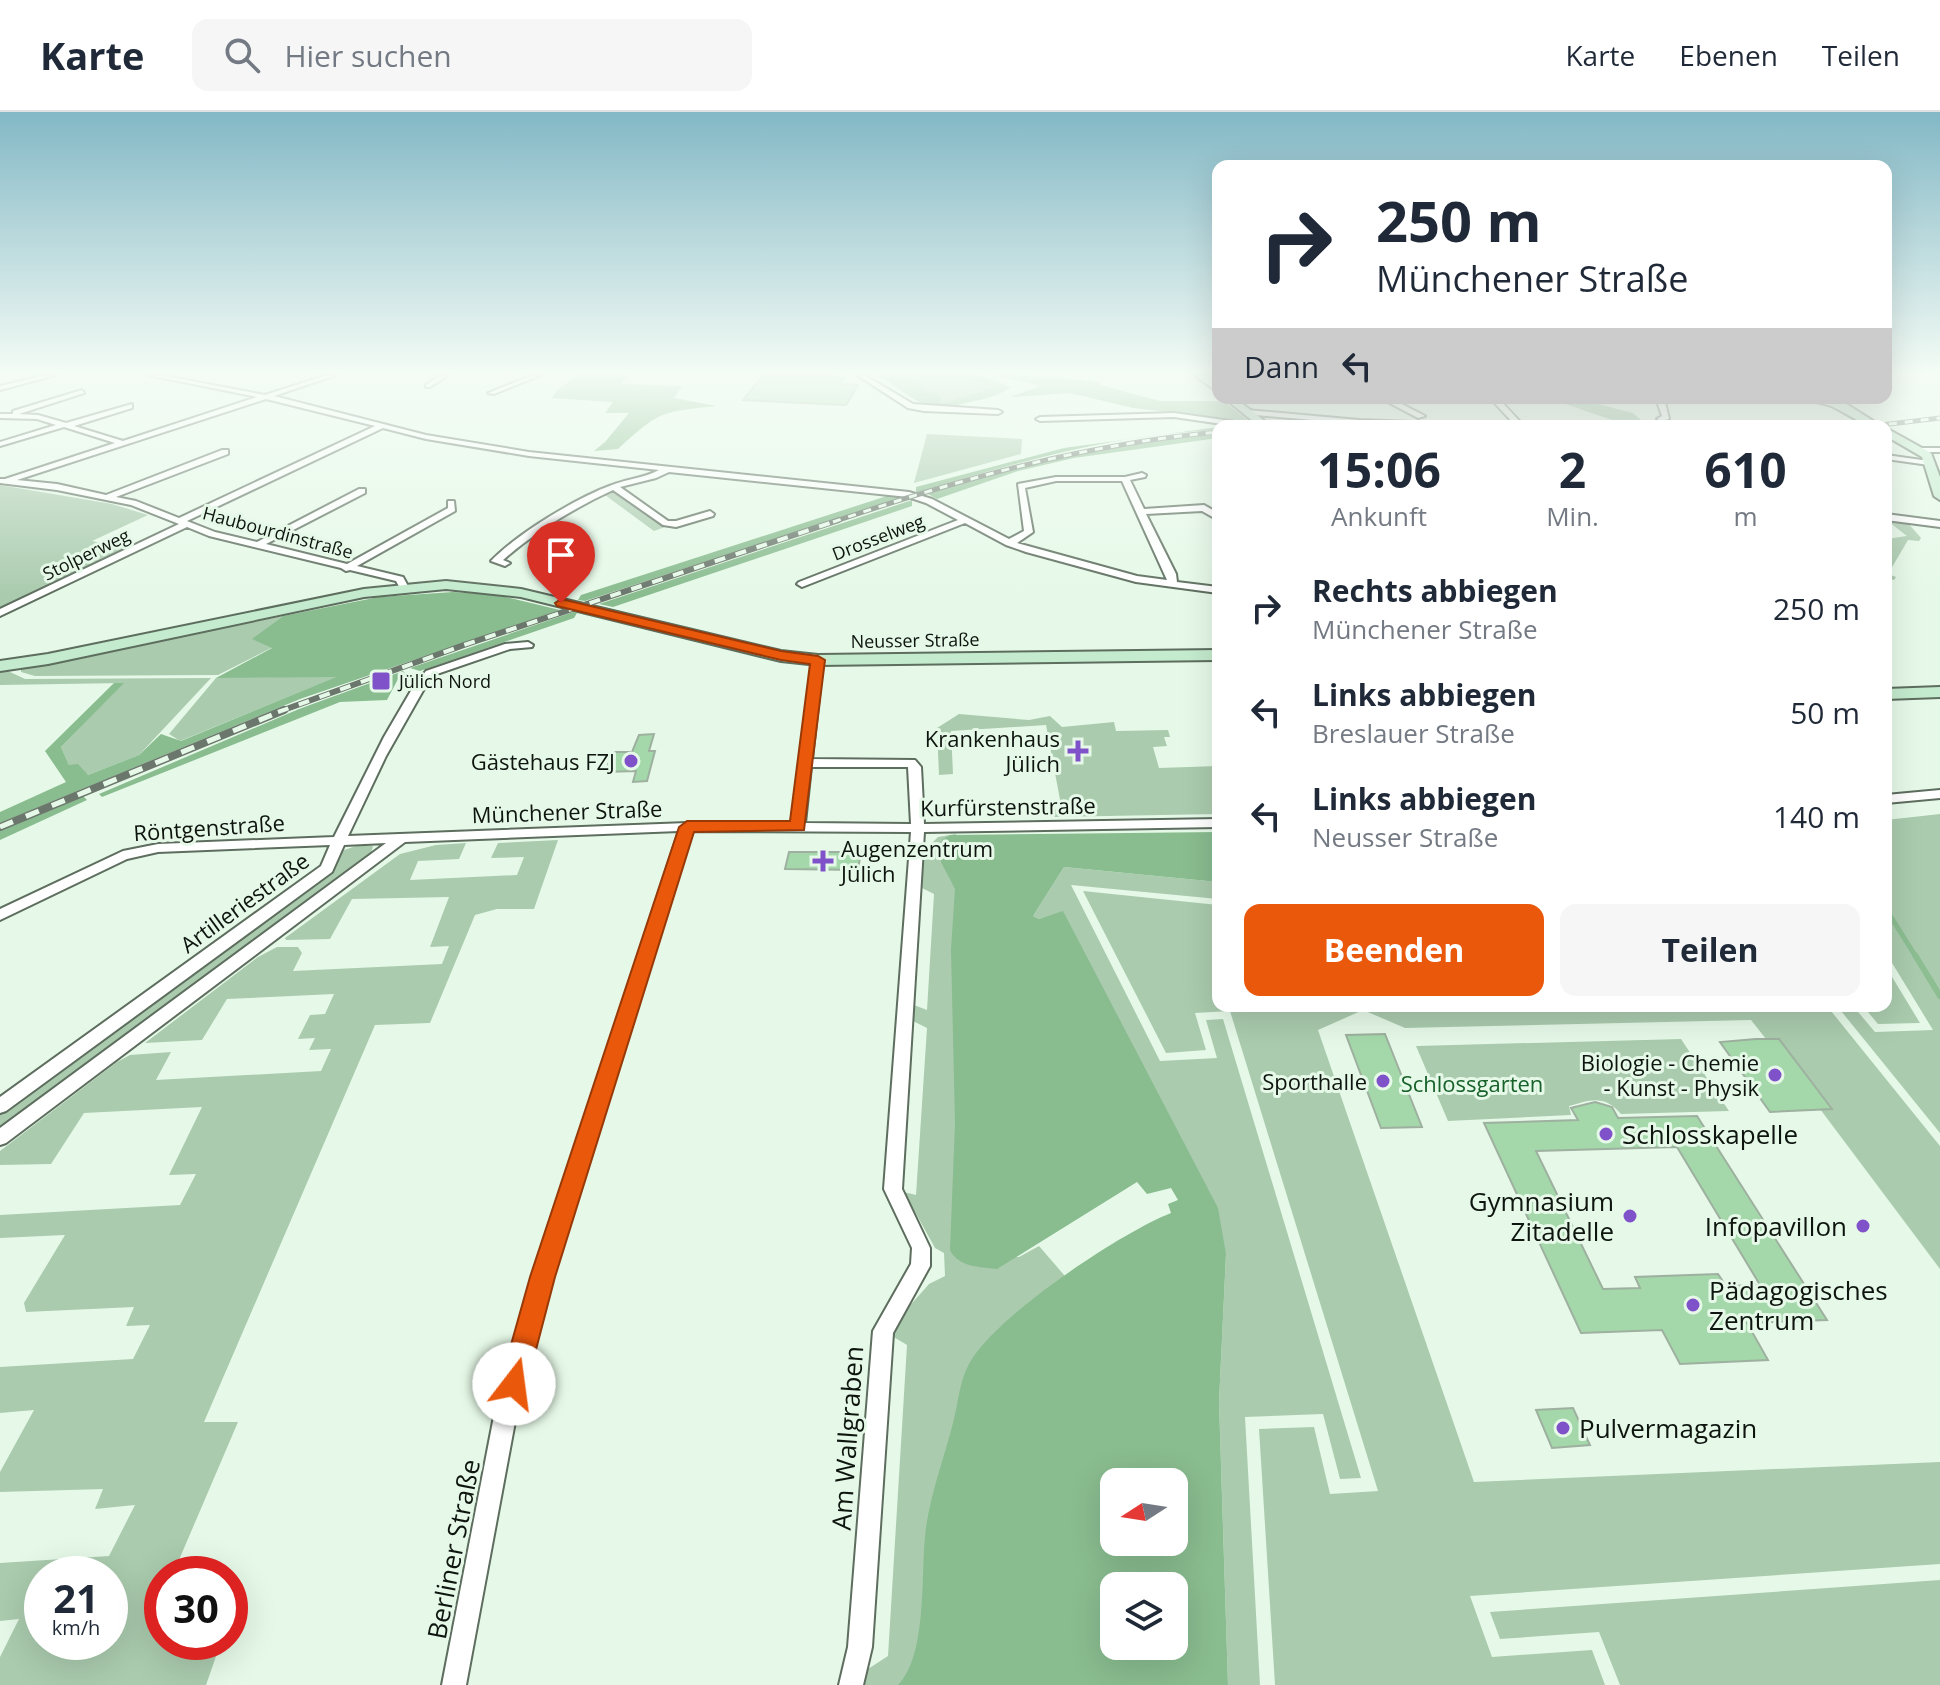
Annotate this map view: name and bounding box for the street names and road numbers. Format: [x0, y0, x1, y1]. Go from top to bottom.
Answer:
street label: Haubourdinstraße [200, 500, 356, 564]
street label: Drosselweg [828, 508, 928, 566]
street label: Stolperweg [39, 523, 134, 585]
street label: Neusser Straße [850, 627, 980, 653]
street label: Kurfürstenstraße [920, 789, 1096, 823]
street label: Münchener Straße [471, 793, 663, 829]
street label: Röntgenstraße [132, 807, 286, 847]
street label: Artilleriestraße [174, 845, 314, 959]
street label: Am Wallgraben [823, 1345, 871, 1531]
street label: Berliner Straße [418, 1456, 488, 1642]

